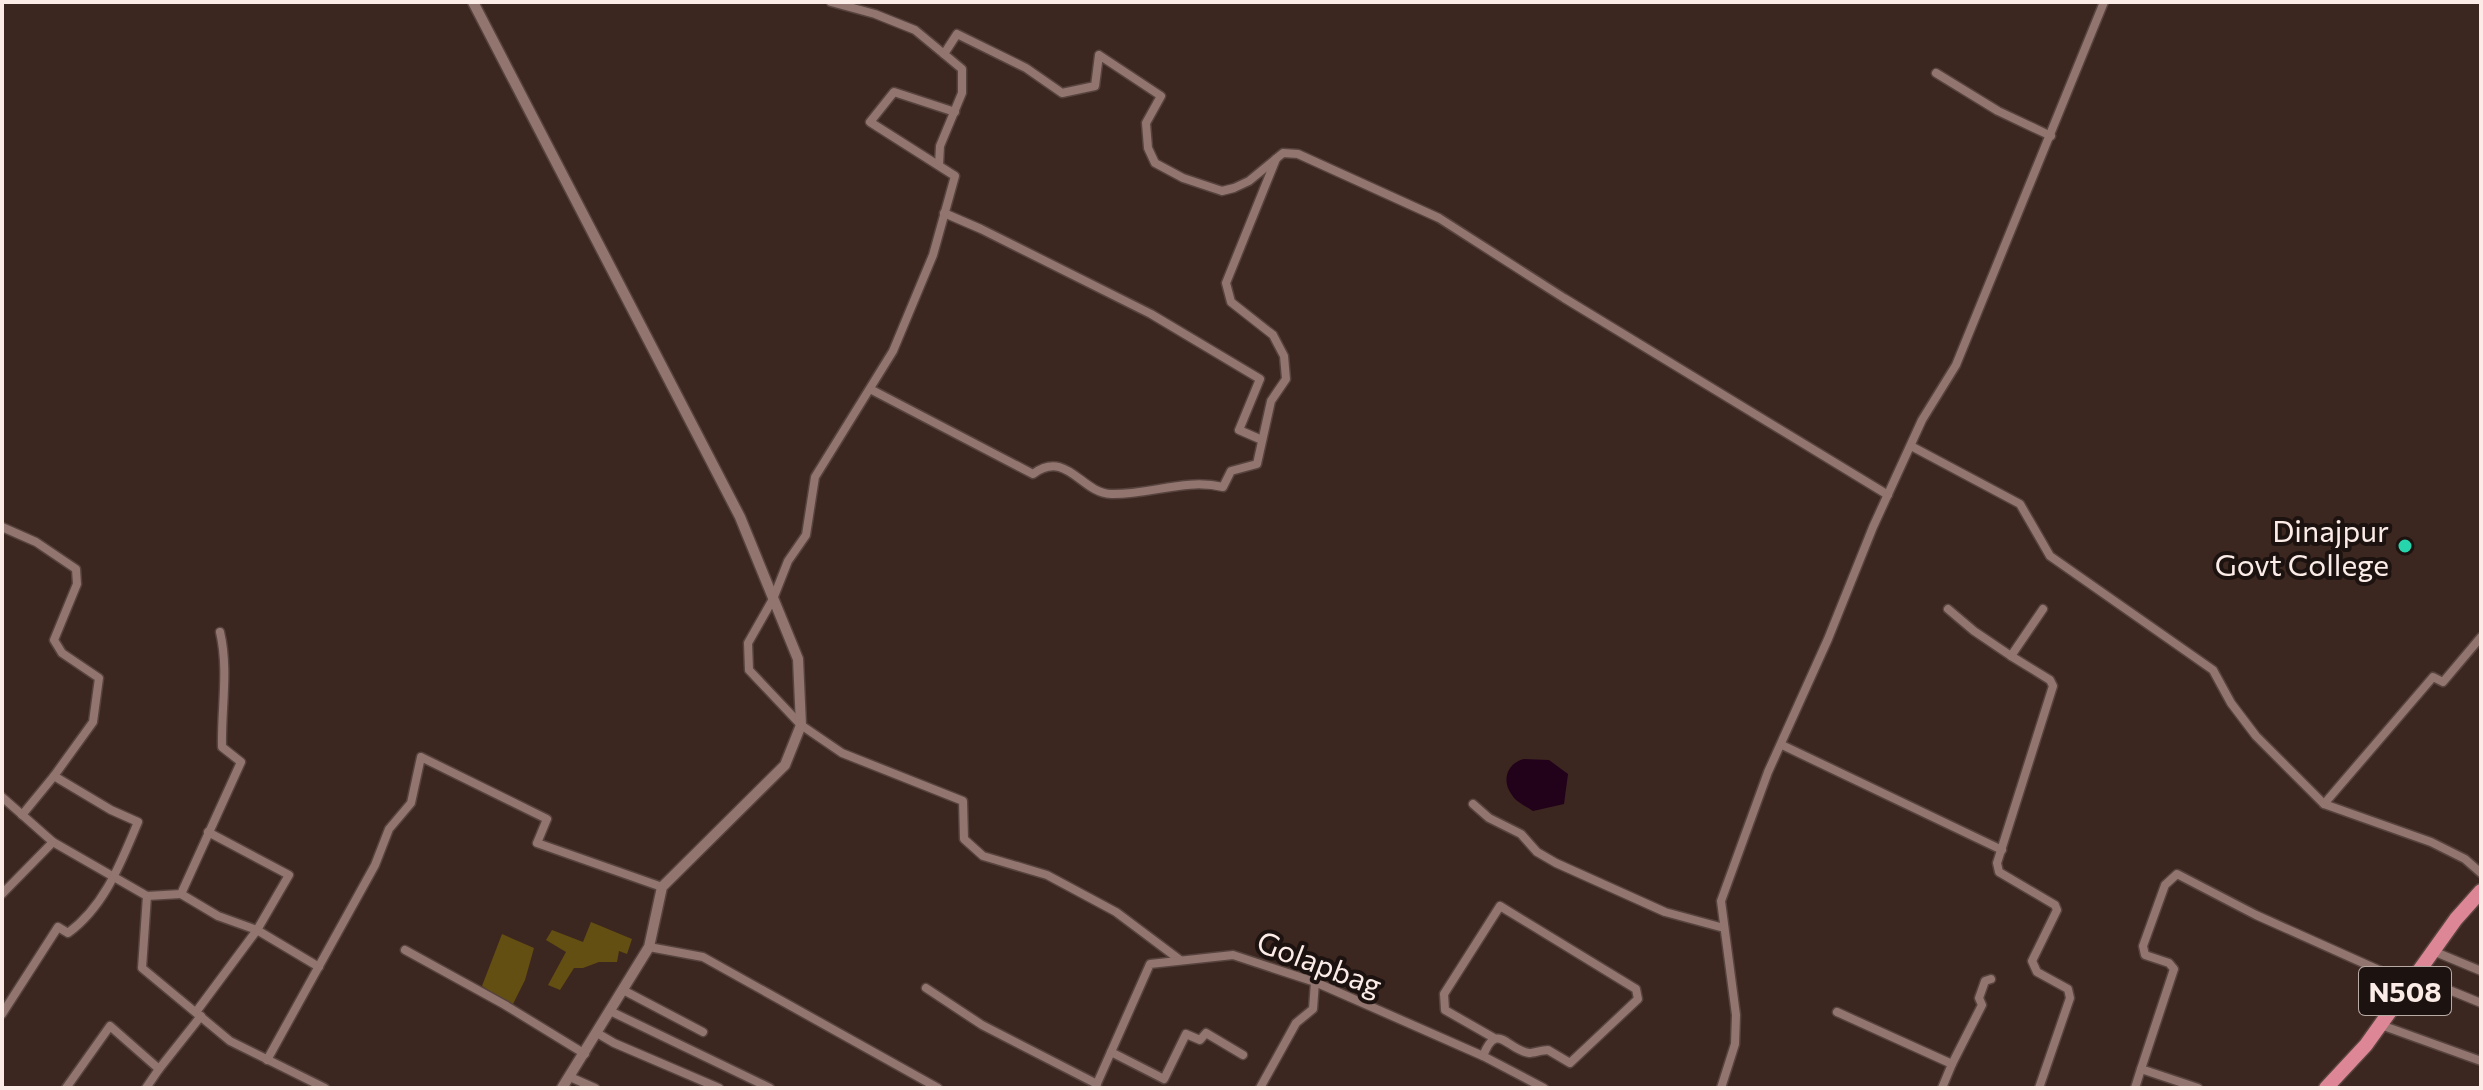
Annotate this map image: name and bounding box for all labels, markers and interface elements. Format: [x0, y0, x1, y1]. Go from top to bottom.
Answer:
place label: Dinajpur Govt College [2215, 511, 2389, 582]
marker: Dinajpur Govt College [2396, 537, 2414, 555]
street label: Golapbag [1252, 921, 1388, 1003]
road number: N508 [2359, 967, 2451, 1015]

